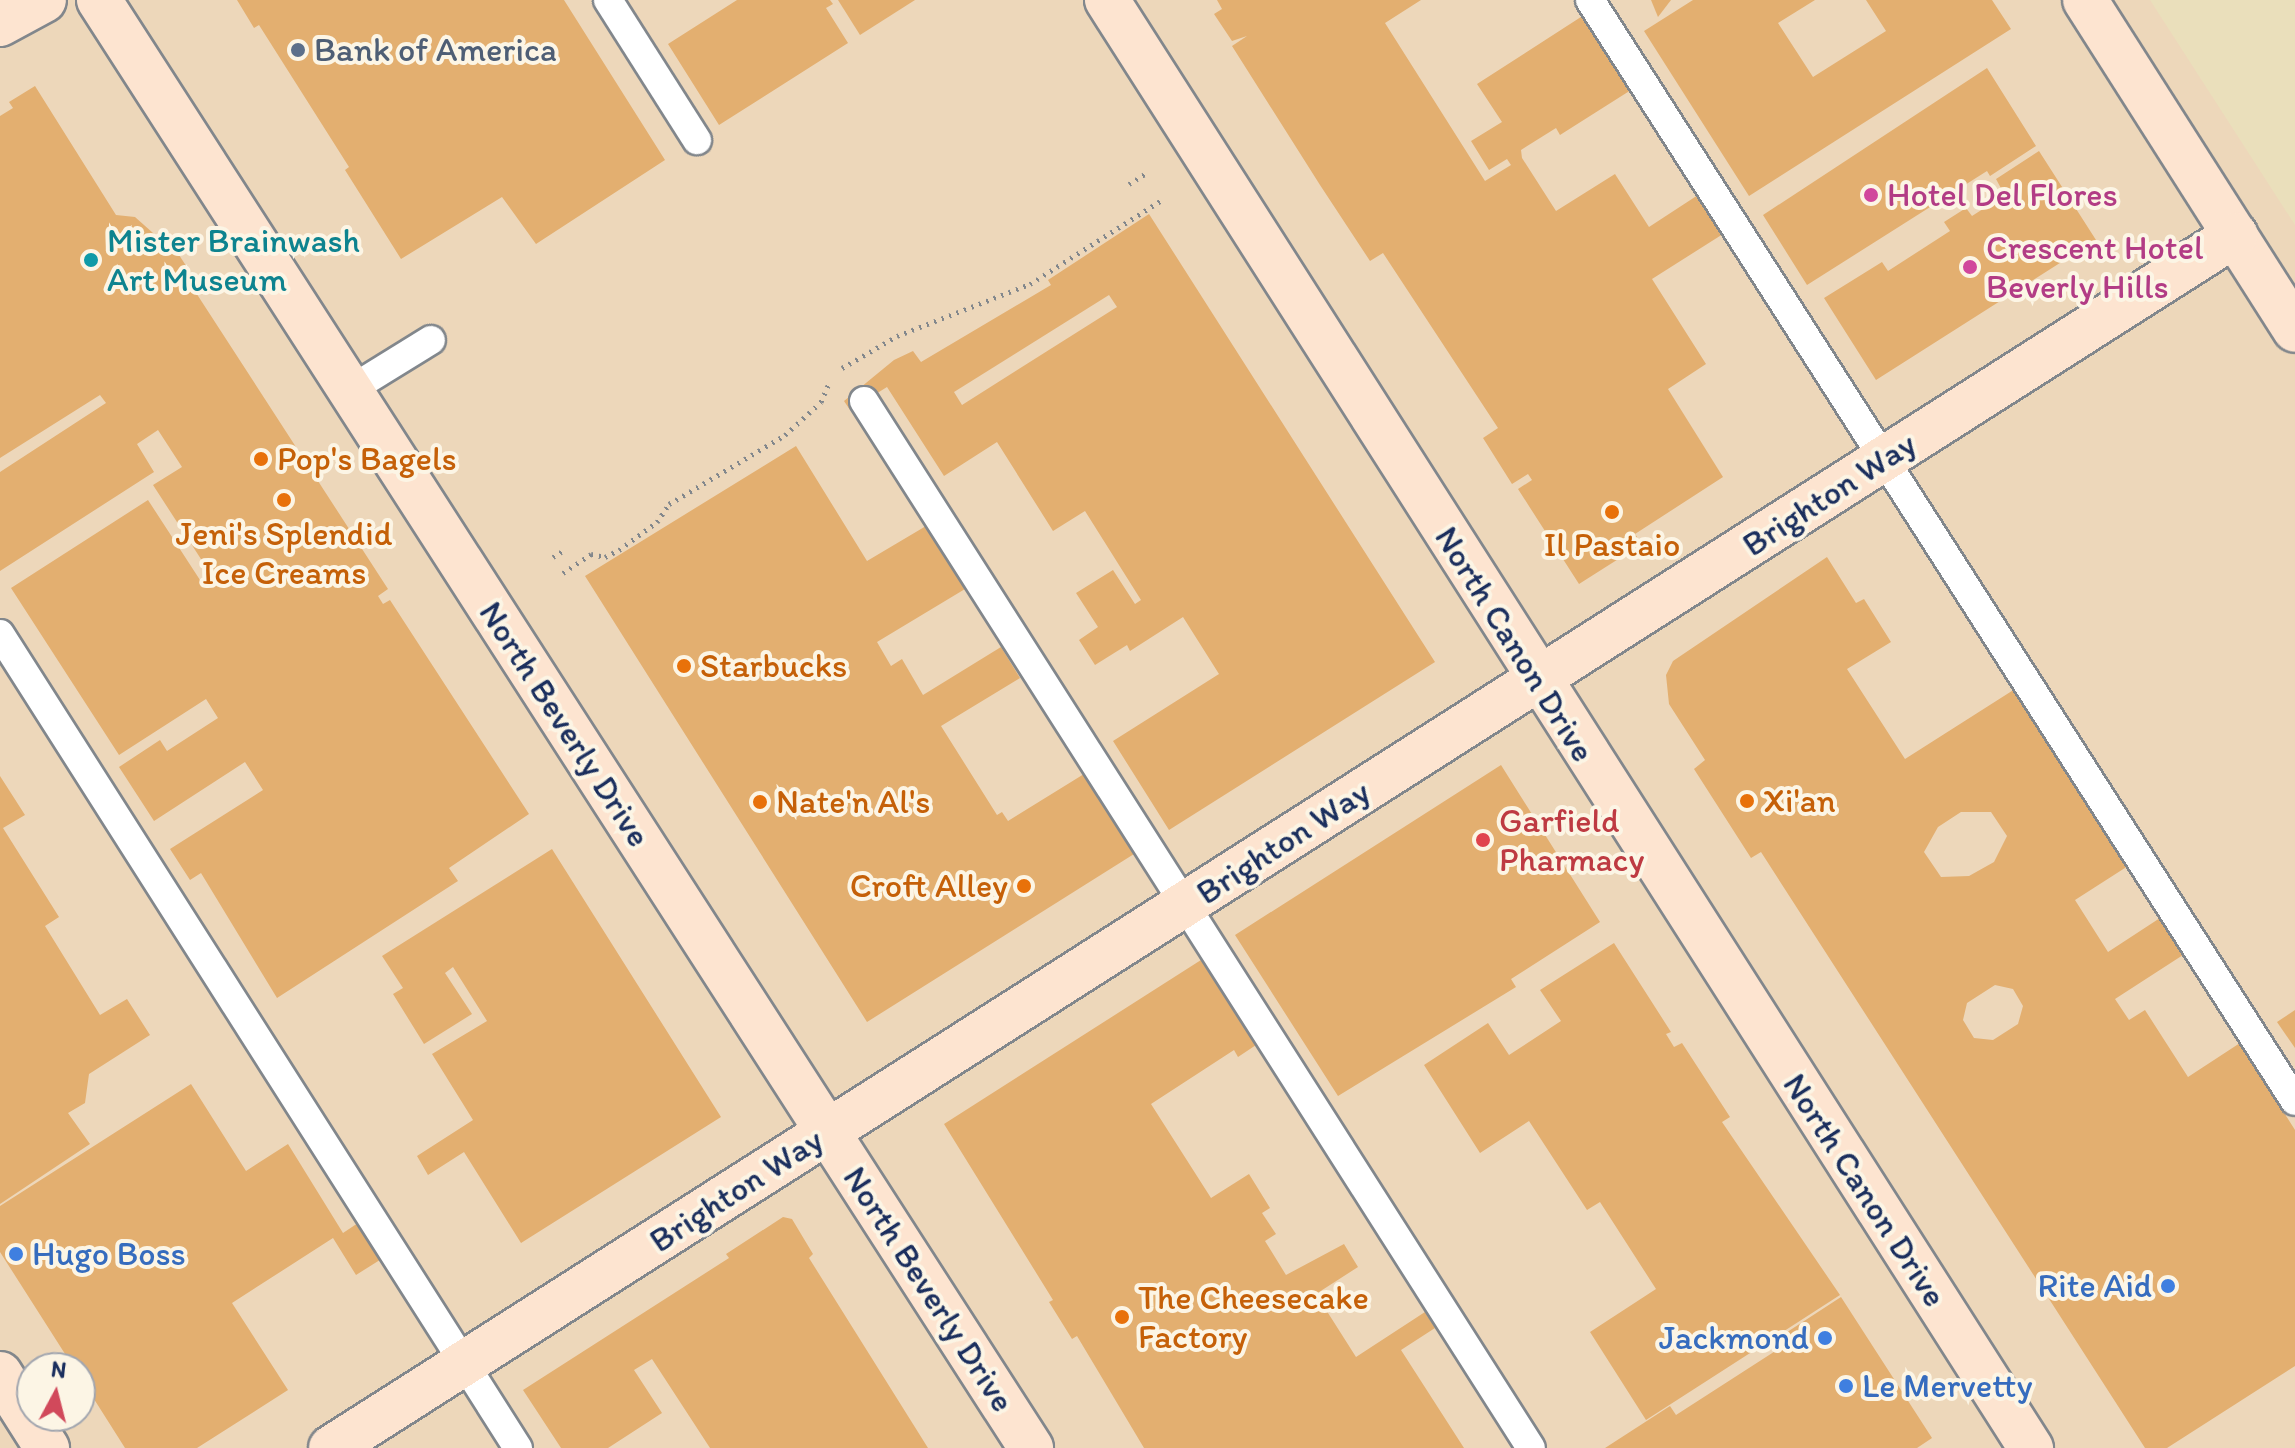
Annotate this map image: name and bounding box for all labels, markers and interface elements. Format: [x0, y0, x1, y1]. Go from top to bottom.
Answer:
place label: Bank of America [314, 30, 557, 70]
marker: Bank of America [289, 41, 307, 59]
place label: Hotel Del Flores [1887, 175, 2119, 215]
marker: Hotel Del Flores [1862, 186, 1880, 204]
place label: Mister Brainwash Art Museum [107, 220, 361, 300]
place label: Crescent Hotel Beverly Hills [1986, 227, 2203, 306]
marker: Mister Brainwash Art Museum [82, 251, 100, 269]
marker: Crescent Hotel Beverly Hills [1961, 258, 1979, 276]
street label: Brighton Way [1735, 423, 1923, 565]
place label: Pop's Bagels [277, 439, 458, 479]
marker: Pop's Bagels [252, 450, 270, 468]
marker: Jeni's Splendid Ice Creams [275, 491, 293, 509]
marker: Il Pastaio [1603, 503, 1621, 521]
place label: Jeni's Splendid Ice Creams [175, 513, 393, 592]
street label: North Canon Drive [1426, 518, 1604, 770]
place label: Il Pastaio [1544, 525, 1680, 565]
street label: North Beverly Drive [470, 593, 660, 855]
place label: Starbucks [700, 646, 847, 686]
marker: Starbucks [675, 657, 693, 675]
street label: Brighton Way [1189, 771, 1377, 913]
place label: Xi'an [1763, 781, 1836, 821]
place label: Nate'n Al's [776, 782, 930, 822]
marker: Xi'an [1738, 792, 1756, 810]
marker: Nate'n Al's [751, 793, 769, 811]
place label: Garfield Pharmacy [1499, 800, 1644, 880]
marker: Garfield Pharmacy [1474, 831, 1492, 849]
place label: Croft Alley [850, 866, 1008, 906]
marker: Croft Alley [1015, 877, 1033, 895]
street label: North Canon Drive [1774, 1065, 1956, 1315]
street label: Brighton Way [642, 1119, 830, 1261]
street label: North Beverly Drive [834, 1158, 1024, 1420]
place label: Hugo Boss [32, 1234, 186, 1274]
marker: Hugo Boss [7, 1245, 25, 1263]
place label: Rite Aid [2037, 1266, 2152, 1306]
place label: The Cheesecake Factory [1138, 1277, 1371, 1356]
marker: Rite Aid [2159, 1277, 2177, 1295]
marker: The Cheesecake Factory [1113, 1308, 1131, 1326]
place label: Jackmond [1659, 1318, 1809, 1358]
marker: Jackmond [1816, 1329, 1834, 1347]
north arrow [16, 1352, 96, 1432]
text: N [50, 1355, 68, 1384]
place label: Le Mervetty [1862, 1366, 2032, 1406]
marker: Le Mervetty [1837, 1377, 1855, 1395]

